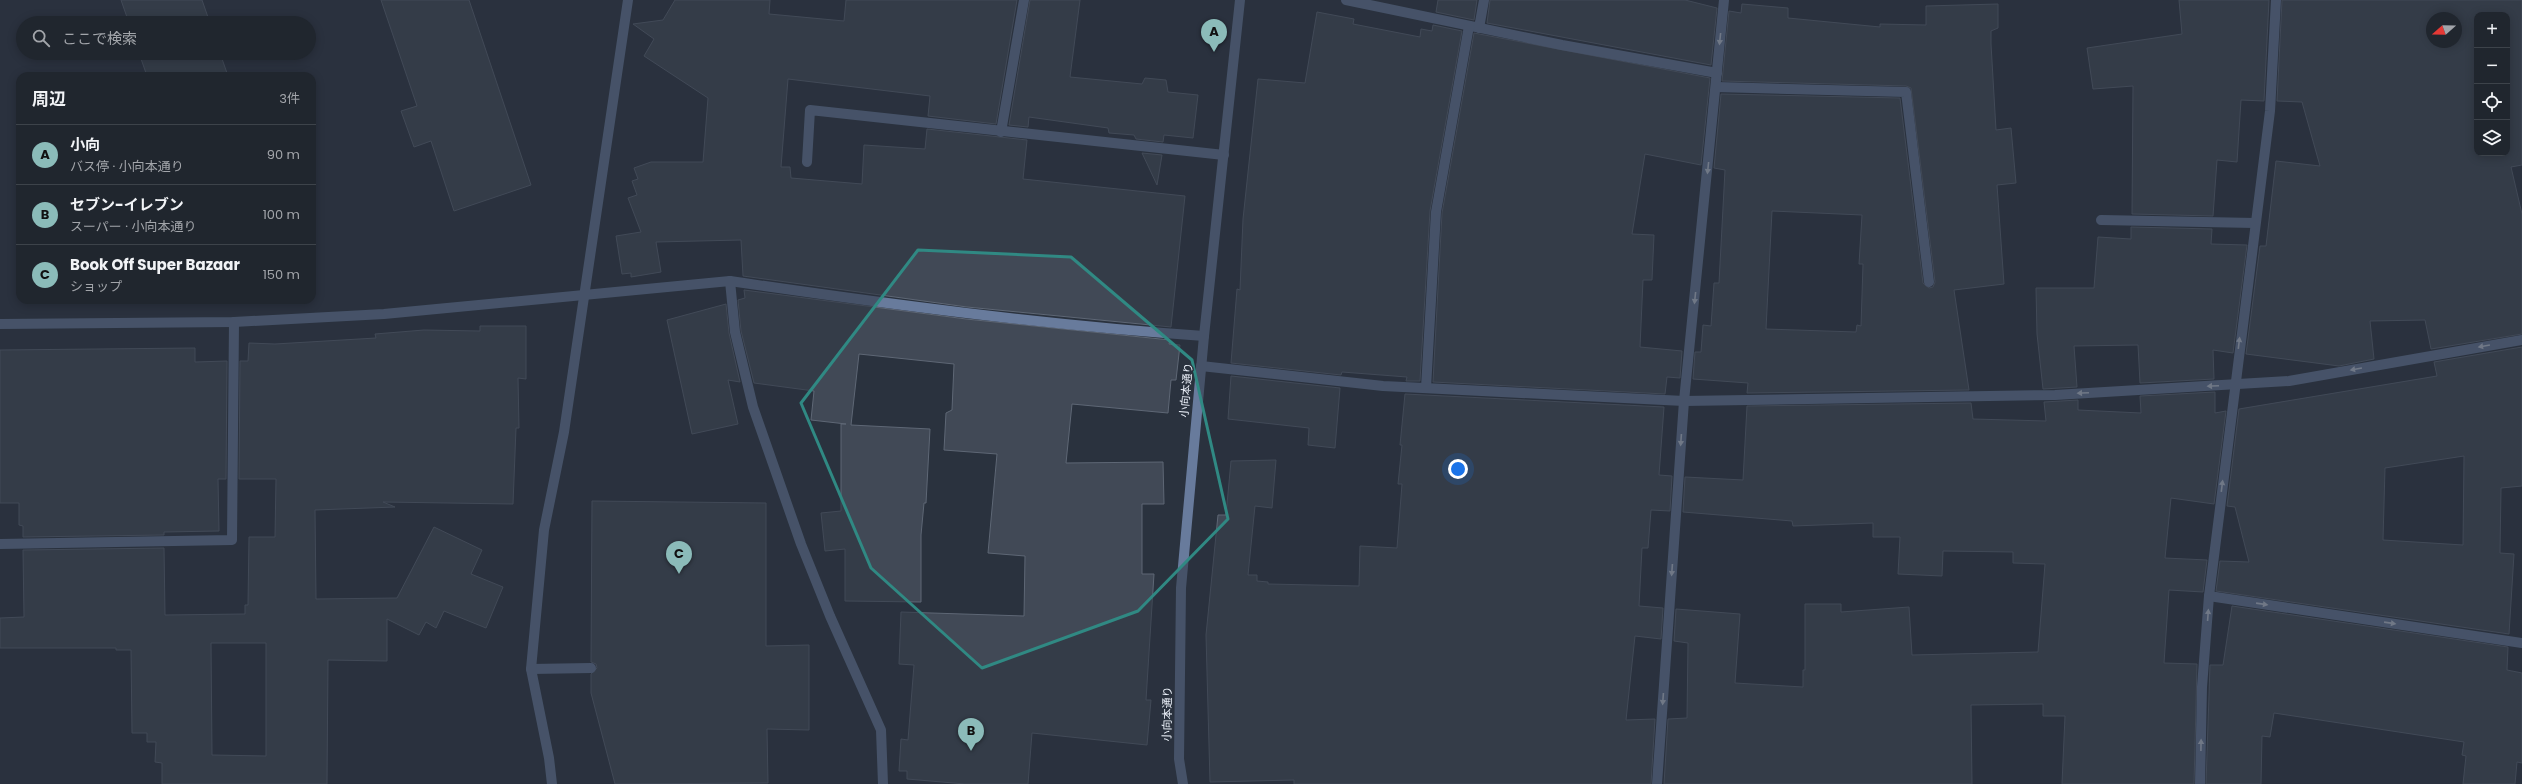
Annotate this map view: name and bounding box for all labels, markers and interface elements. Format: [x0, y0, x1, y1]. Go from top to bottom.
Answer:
north arrow [2426, 12, 2462, 48]
map controls [2474, 12, 2510, 156]
button: + [2474, 12, 2510, 48]
search box [16, 16, 316, 60]
pin: A [1201, 19, 1227, 52]
icon: search [30, 27, 52, 49]
text: ここで検索 [62, 28, 137, 49]
one-way arrow [1717, 33, 1724, 45]
button: − [2474, 48, 2510, 84]
button: locate [2474, 84, 2510, 120]
text: 周辺 [32, 87, 66, 111]
text: 3件 [279, 89, 300, 108]
button: layers [2474, 120, 2510, 156]
text: 小向 [70, 134, 100, 155]
text: A [40, 145, 50, 164]
text: 90 m [267, 145, 300, 164]
text: バス停 · 小向本通り [70, 157, 184, 176]
one-way arrow [1704, 162, 1711, 174]
text: セブン-イレブン [70, 194, 184, 215]
text: B [41, 205, 49, 224]
text: 100 m [263, 205, 300, 224]
text: スーパー · 小向本通り [70, 217, 197, 236]
text: Book Off Super Bazaar [70, 254, 240, 275]
text: C [40, 265, 50, 284]
text: 150 m [263, 265, 300, 284]
text: ショップ [70, 277, 122, 296]
one-way arrow [1691, 292, 1698, 304]
one-way arrow [2236, 337, 2243, 349]
one-way arrow [2477, 344, 2490, 350]
street label: 小向本通り [1176, 362, 1196, 418]
one-way arrow [2350, 366, 2362, 372]
one-way arrow [2206, 383, 2219, 389]
one-way arrow [2076, 390, 2089, 396]
one-way arrow [1678, 434, 1685, 446]
your location [1448, 459, 1468, 479]
one-way arrow [2219, 480, 2225, 492]
pin: C [666, 541, 692, 574]
one-way arrow [1669, 564, 1676, 576]
one-way arrow [2255, 601, 2268, 607]
one-way arrow [2204, 609, 2211, 621]
one-way arrow [2384, 620, 2396, 626]
street label: 小向本通り [1159, 686, 1175, 742]
one-way arrow [1659, 693, 1666, 705]
pin: B [958, 718, 984, 751]
one-way arrow [2198, 738, 2204, 751]

